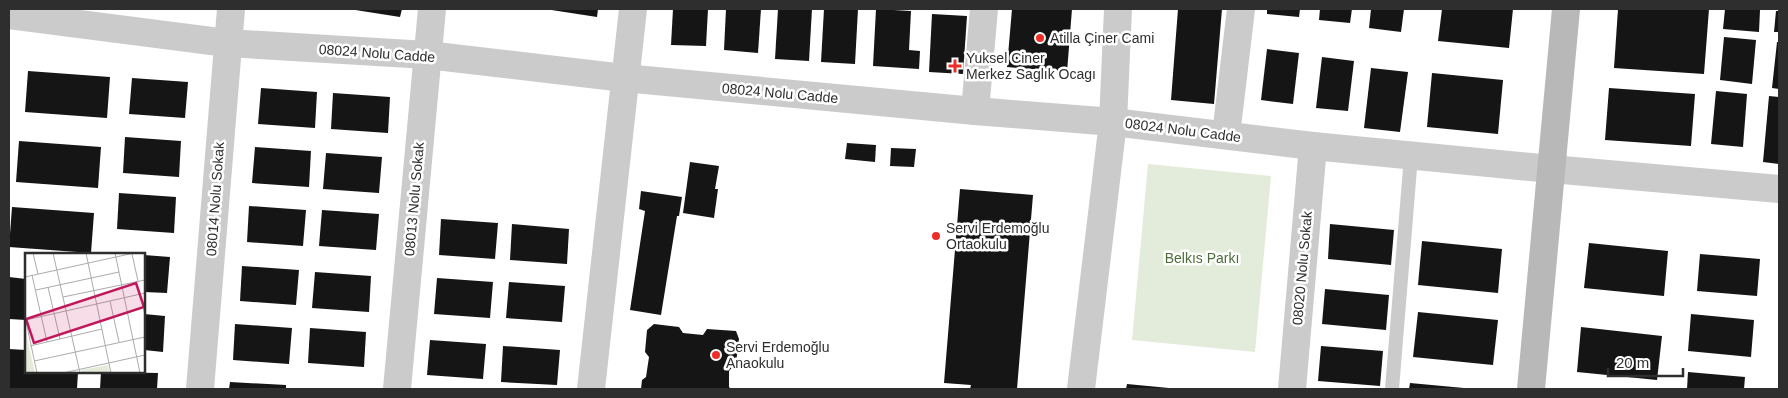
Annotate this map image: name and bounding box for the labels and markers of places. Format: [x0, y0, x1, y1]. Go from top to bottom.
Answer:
place label: Atilla Çiner Cami [1050, 30, 1154, 46]
marker: Atilla Çiner Cami [1034, 32, 1046, 44]
place label: Yuksel Ciner Merkez Saglık Ocagı [966, 50, 1096, 82]
marker: Yuksel Ciner Merkez Saglık Ocagı [948, 59, 962, 73]
place label: Servi Erdemoğlu Ortaokulu [946, 220, 1050, 252]
marker: Servi Erdemoğlu Ortaokulu [930, 230, 942, 242]
place label: Servi Erdemoğlu Anaokulu [726, 339, 830, 371]
marker: Servi Erdemoğlu Anaokulu [710, 349, 722, 361]

